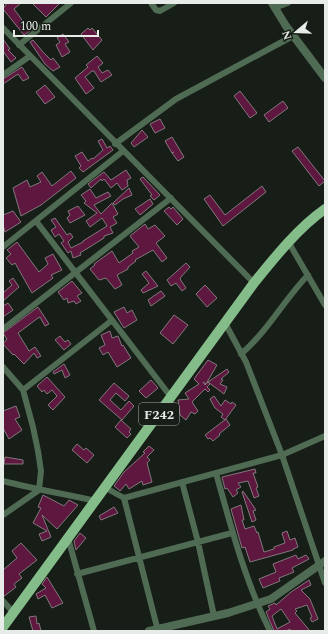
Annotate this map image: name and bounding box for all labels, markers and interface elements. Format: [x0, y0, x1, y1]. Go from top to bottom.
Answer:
scale bar [14, 12, 98, 38]
north arrow [276, 12, 316, 52]
text: 100 m [20, 17, 51, 36]
text: N [278, 28, 297, 42]
road number: F242 [139, 403, 179, 425]

